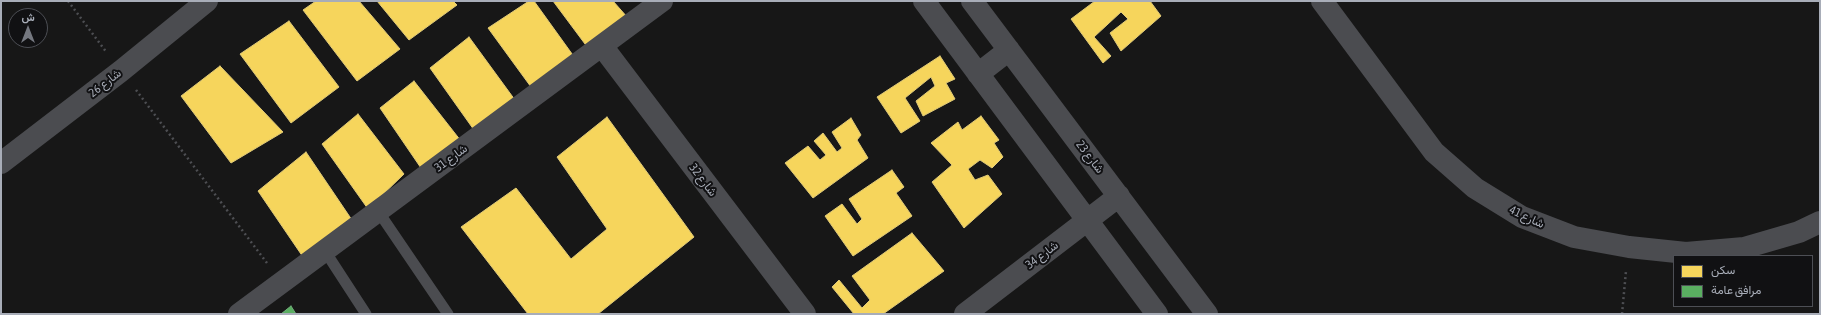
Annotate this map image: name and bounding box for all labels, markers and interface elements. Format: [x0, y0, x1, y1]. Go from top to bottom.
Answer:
north arrow [8, 8, 48, 48]
text: ش [21, 11, 35, 23]
street label: شارع 26 [86, 66, 124, 100]
street label: شارع 23 [1073, 138, 1107, 176]
street label: شارع 31 [432, 141, 470, 175]
street label: شارع 32 [686, 161, 720, 199]
street label: شارع 41 [1507, 203, 1547, 231]
street label: شارع 34 [1023, 238, 1061, 272]
legend [1673, 255, 1813, 307]
text: سكن [1711, 263, 1735, 277]
text: مرافق عامة [1711, 283, 1761, 297]

